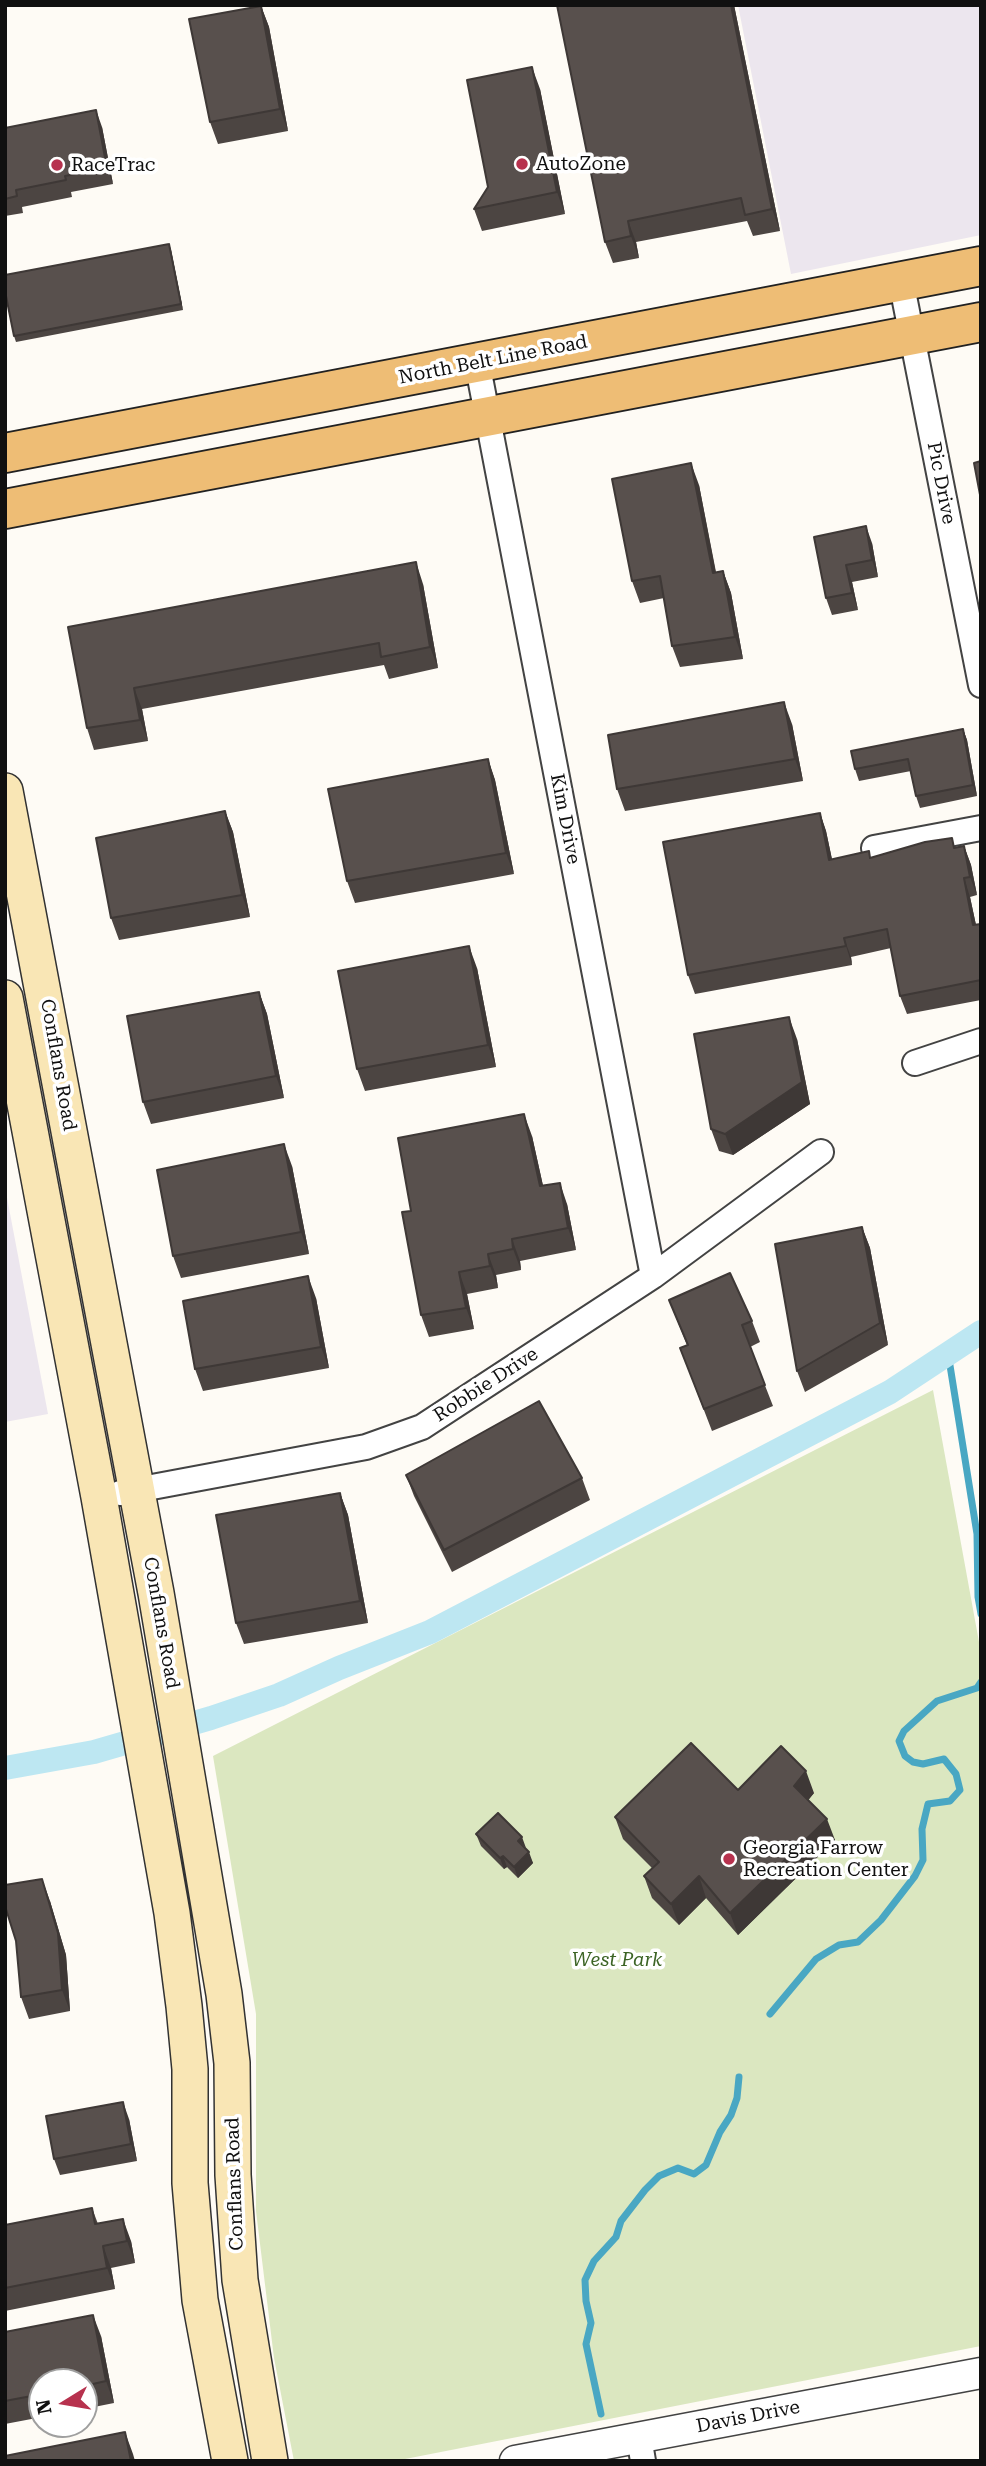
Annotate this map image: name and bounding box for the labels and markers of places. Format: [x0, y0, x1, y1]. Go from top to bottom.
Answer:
place label: AutoZone [536, 153, 626, 175]
place label: RaceTrac [71, 154, 155, 176]
marker: AutoZone [514, 156, 530, 172]
marker: RaceTrac [49, 157, 65, 173]
place label: Georgia Farrow Recreation Center [743, 1837, 909, 1881]
marker: Georgia Farrow Recreation Center [721, 1851, 737, 1867]

